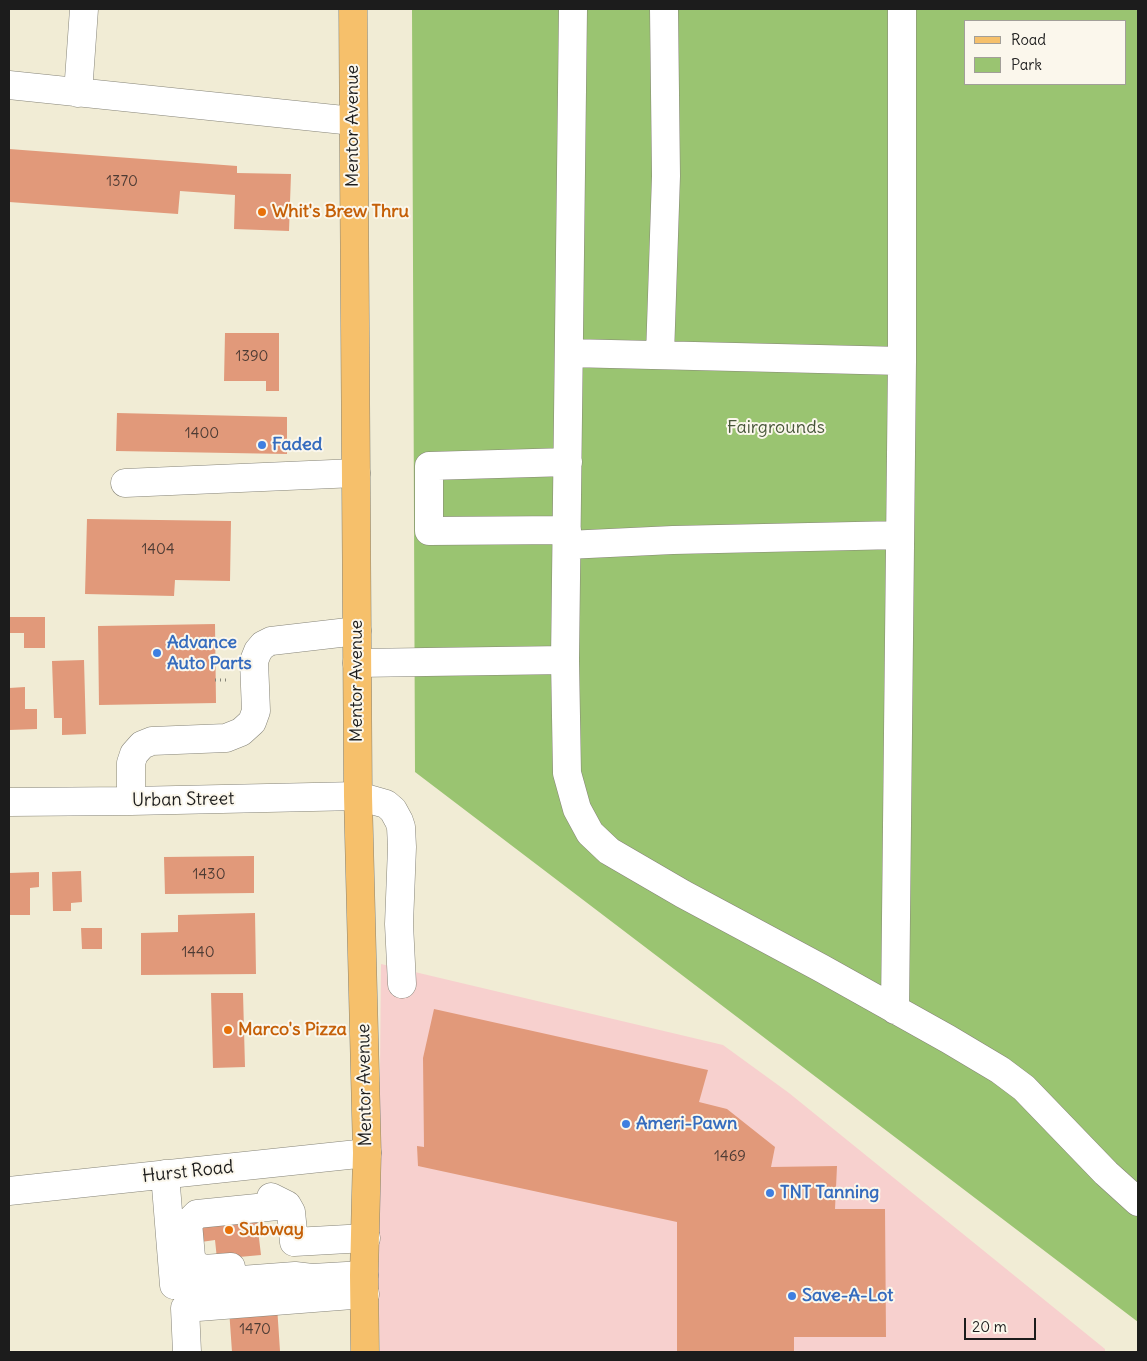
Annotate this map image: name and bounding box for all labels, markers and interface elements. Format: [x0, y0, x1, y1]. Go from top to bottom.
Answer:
legend [964, 20, 1127, 85]
text: Road [1011, 30, 1046, 49]
text: Park [1011, 55, 1042, 74]
street label: Mentor Avenue [342, 65, 364, 187]
house number: 1370 [106, 173, 138, 191]
place label: Whit's Brew Thru [272, 201, 409, 223]
marker: Whit's Brew Thru [256, 206, 268, 218]
house number: 1390 [236, 348, 268, 366]
park label: Fairgrounds [727, 417, 825, 439]
house number: 1400 [185, 425, 219, 443]
place label: Faded [272, 434, 322, 456]
marker: Faded [256, 439, 268, 451]
house number: 1404 [141, 541, 175, 559]
street label: Mentor Avenue [346, 620, 368, 742]
place label: Advance Auto Parts [167, 632, 252, 674]
marker: Advance Auto Parts [151, 647, 163, 659]
street label: Urban Street [132, 788, 234, 812]
house number: 1430 [192, 866, 226, 884]
house number: 1440 [181, 944, 215, 962]
place label: Marco's Pizza [238, 1019, 347, 1041]
marker: Marco's Pizza [222, 1024, 234, 1036]
street label: Mentor Avenue [353, 1024, 377, 1146]
place label: Ameri-Pawn [636, 1113, 737, 1135]
marker: Ameri-Pawn [620, 1118, 632, 1130]
house number: 1469 [714, 1148, 746, 1166]
street label: Hurst Road [141, 1156, 235, 1188]
place label: TNT Tanning [780, 1182, 879, 1204]
marker: TNT Tanning [764, 1187, 776, 1199]
place label: Subway [239, 1219, 304, 1241]
marker: Subway [223, 1224, 235, 1236]
place label: Save-A-Lot [802, 1285, 893, 1307]
marker: Save-A-Lot [786, 1290, 798, 1302]
scale bar [967, 1308, 1040, 1340]
text: 20 m [972, 1317, 1007, 1336]
house number: 1470 [239, 1321, 271, 1339]

